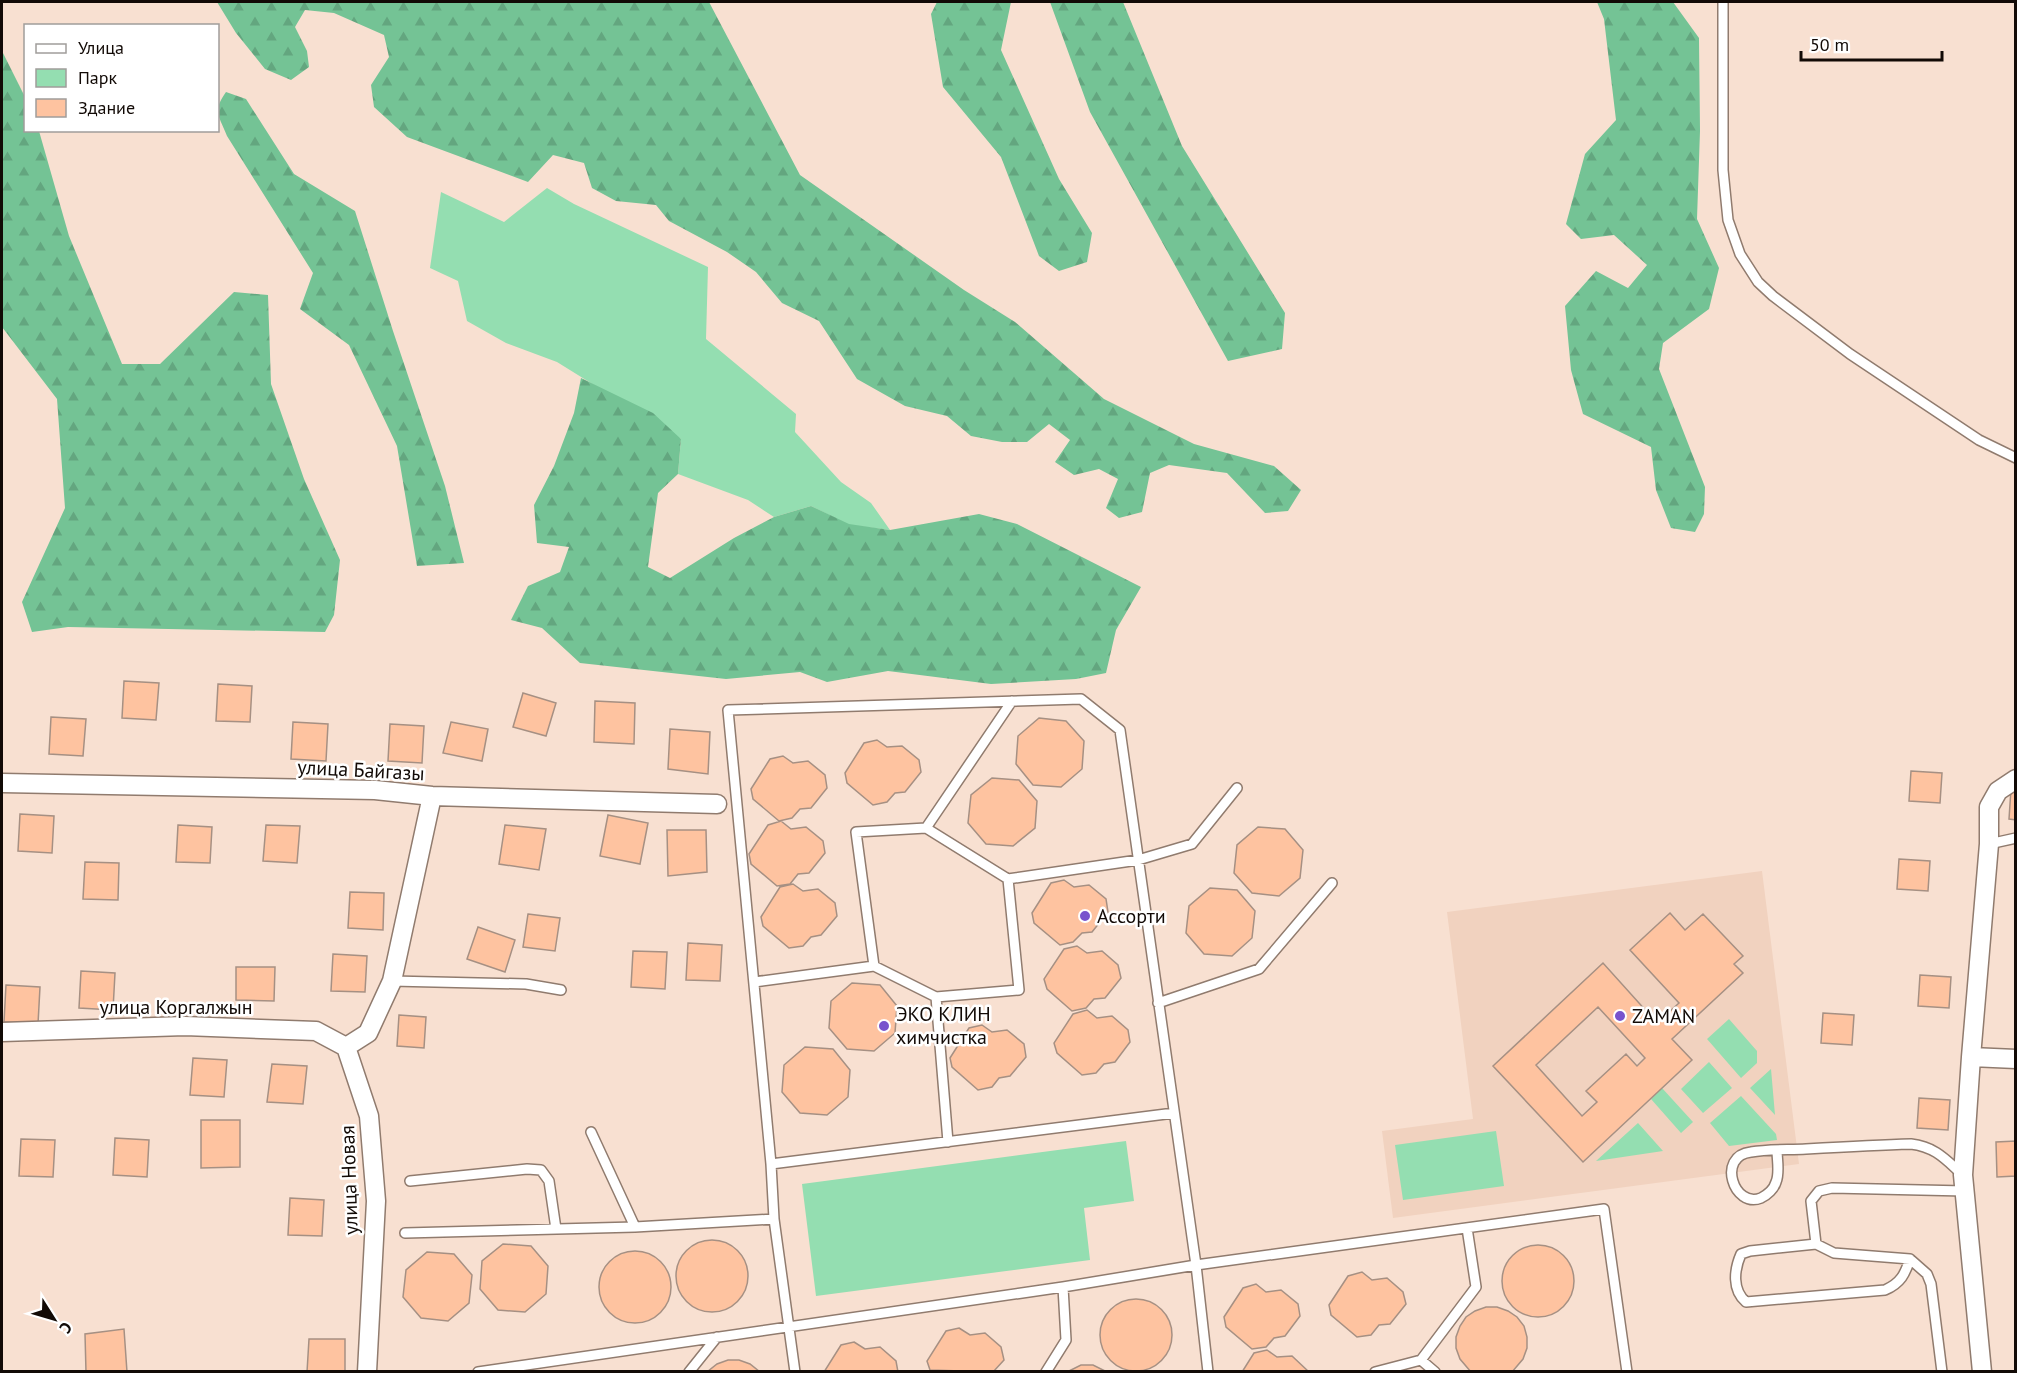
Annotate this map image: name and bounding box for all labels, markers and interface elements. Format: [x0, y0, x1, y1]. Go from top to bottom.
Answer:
legend [24, 24, 219, 132]
scale bar [1801, 24, 1942, 62]
text: 50 m [1810, 33, 1849, 56]
text: Улица [78, 36, 124, 59]
text: Парк [78, 66, 118, 89]
text: Здание [78, 96, 135, 119]
street label: улица Байгазы [297, 754, 425, 786]
place label: Ассорти [1097, 903, 1166, 929]
marker: Ассорти [1078, 909, 1092, 923]
street label: улица Коргалжын [99, 994, 253, 1020]
place label: ЭКО КЛИН химчистка [896, 1001, 991, 1050]
place label: ZAMAN [1632, 1003, 1695, 1029]
marker: ZAMAN [1613, 1009, 1627, 1023]
marker: ЭКО КЛИН химчистка [877, 1019, 891, 1033]
street label: улица Новая [334, 1125, 364, 1235]
north arrow [24, 1289, 84, 1349]
text: С [55, 1318, 77, 1338]

